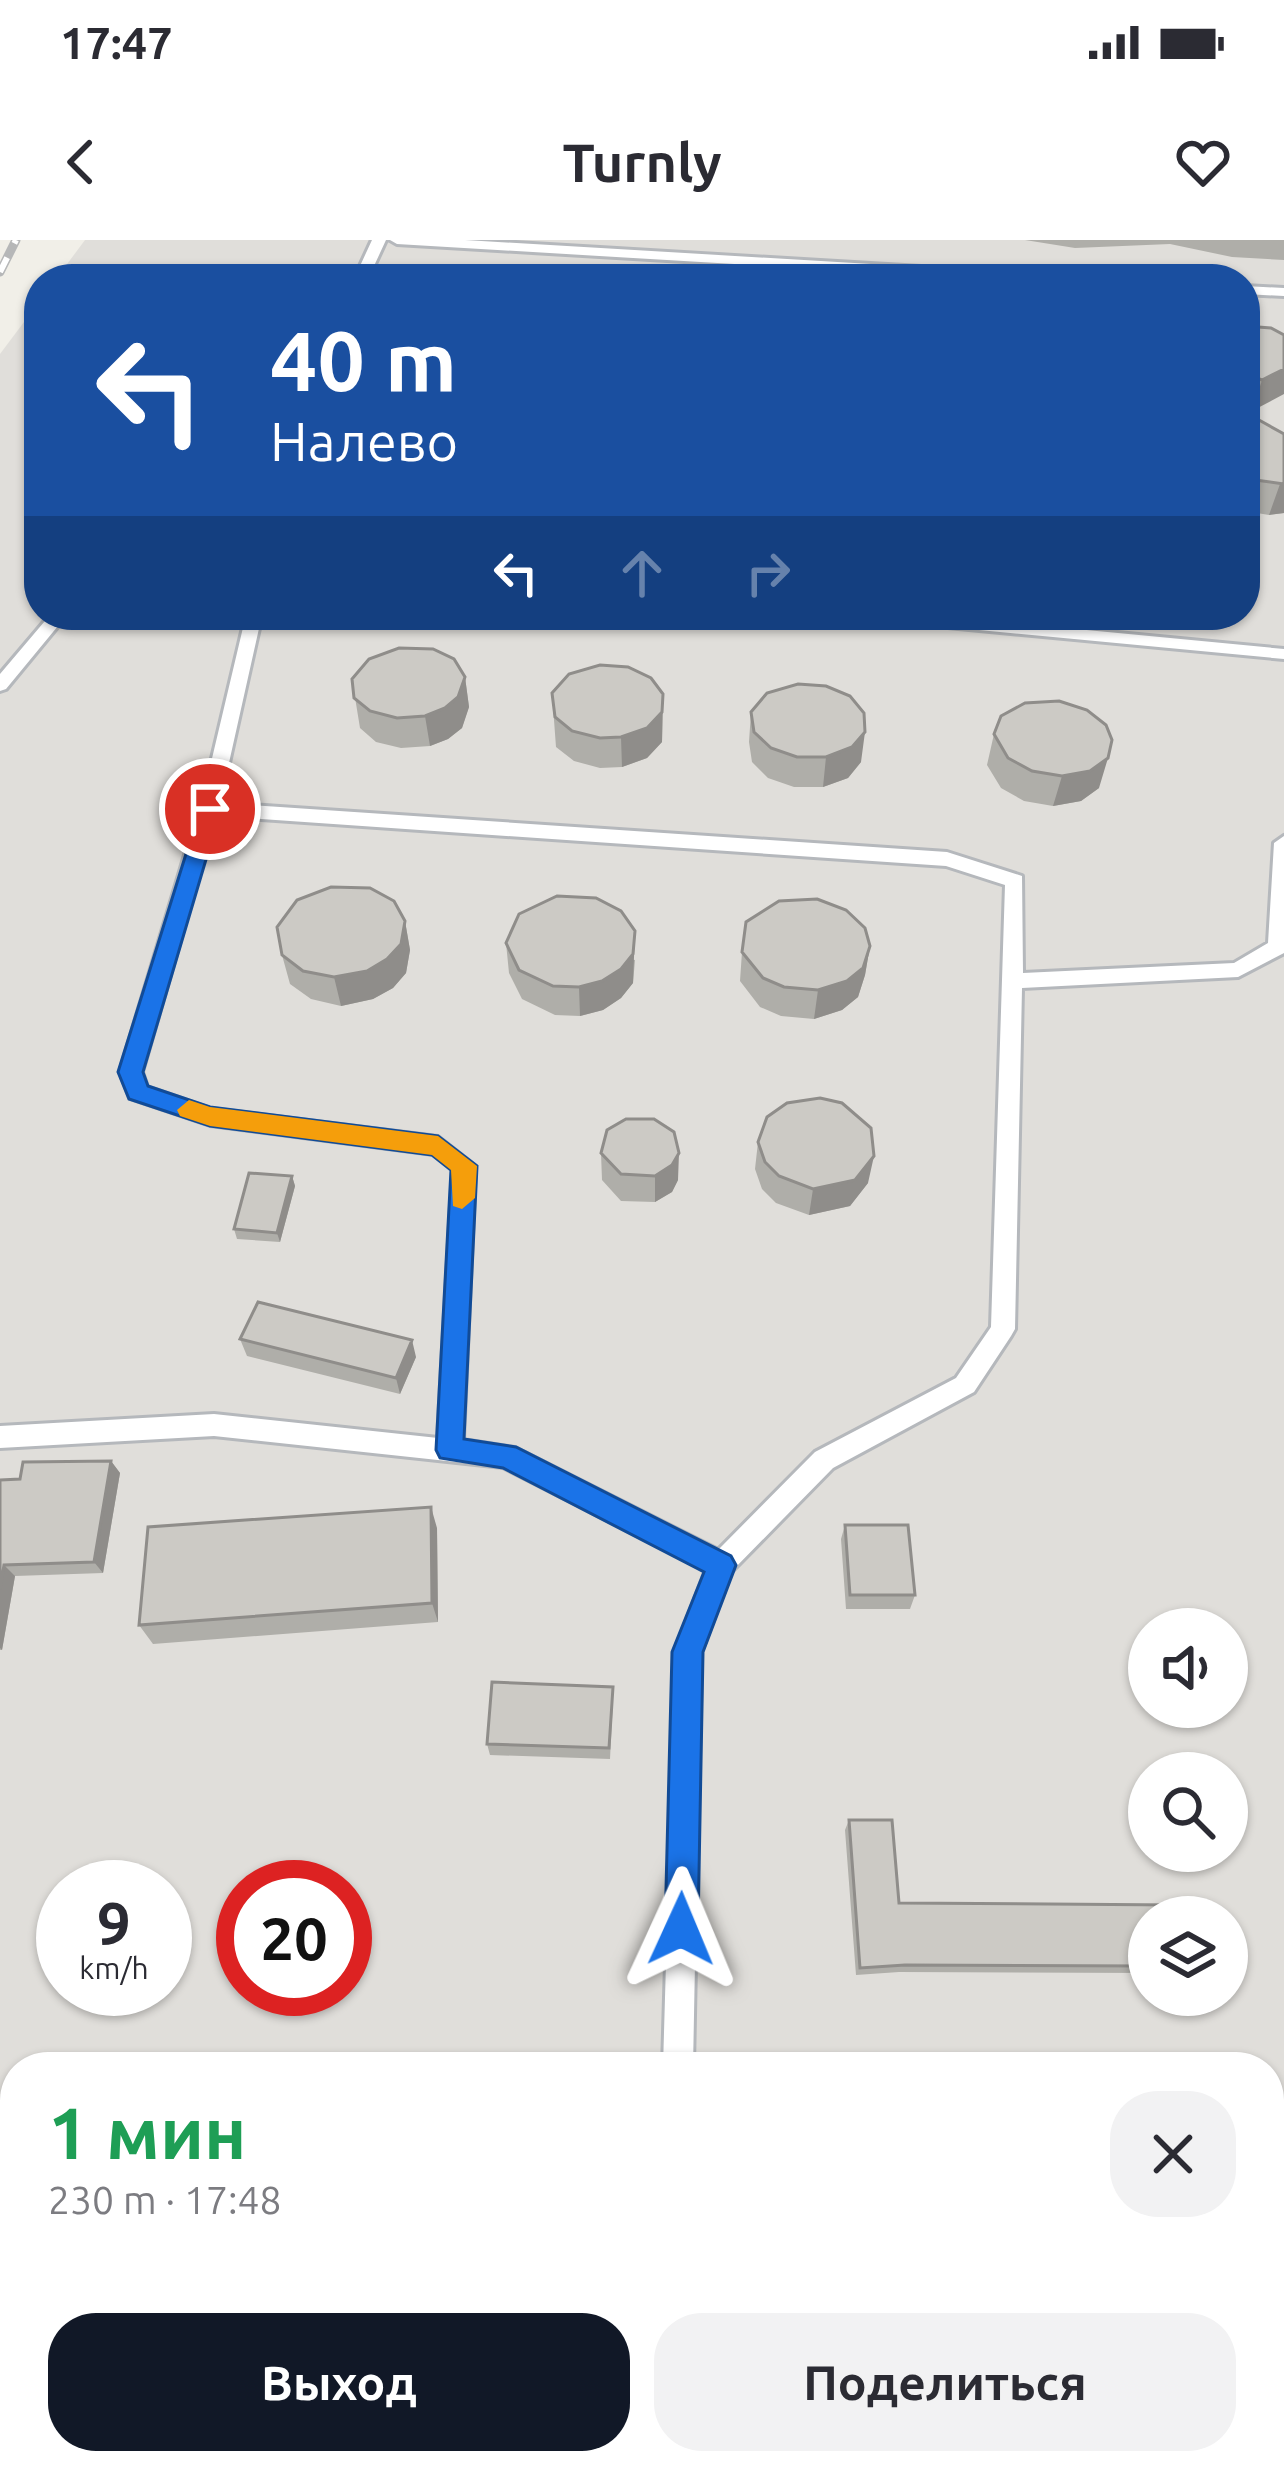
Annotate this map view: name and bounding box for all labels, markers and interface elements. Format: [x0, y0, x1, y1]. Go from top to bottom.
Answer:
text: 17:47 [60, 17, 173, 68]
icon: back [48, 129, 114, 195]
icon: heart [1170, 129, 1236, 195]
text: Turnly [562, 132, 722, 192]
icon: left [72, 312, 228, 468]
text: 40 m [270, 313, 457, 407]
text: Налево [270, 411, 458, 471]
icon: left [483, 540, 549, 606]
icon: ahead [609, 540, 675, 606]
icon: right [735, 540, 801, 606]
pin [159, 758, 261, 860]
icon: arrive [177, 776, 243, 842]
map controls [1128, 1608, 1248, 2016]
button: sound [1128, 1608, 1248, 1728]
button: search [1128, 1752, 1248, 1872]
speed limit sign: 20 [216, 1860, 372, 2016]
position arrow [618, 1866, 744, 1992]
text: 9 [97, 1889, 131, 1956]
button: layers [1128, 1896, 1248, 2016]
text: km/h [79, 1951, 149, 1985]
button: close [1110, 2091, 1236, 2217]
text: 1 мин [48, 2092, 247, 2173]
text: 230 m · 17:48 [48, 2178, 282, 2221]
button: Выход [48, 2313, 630, 2451]
button: Поделиться [654, 2313, 1236, 2451]

